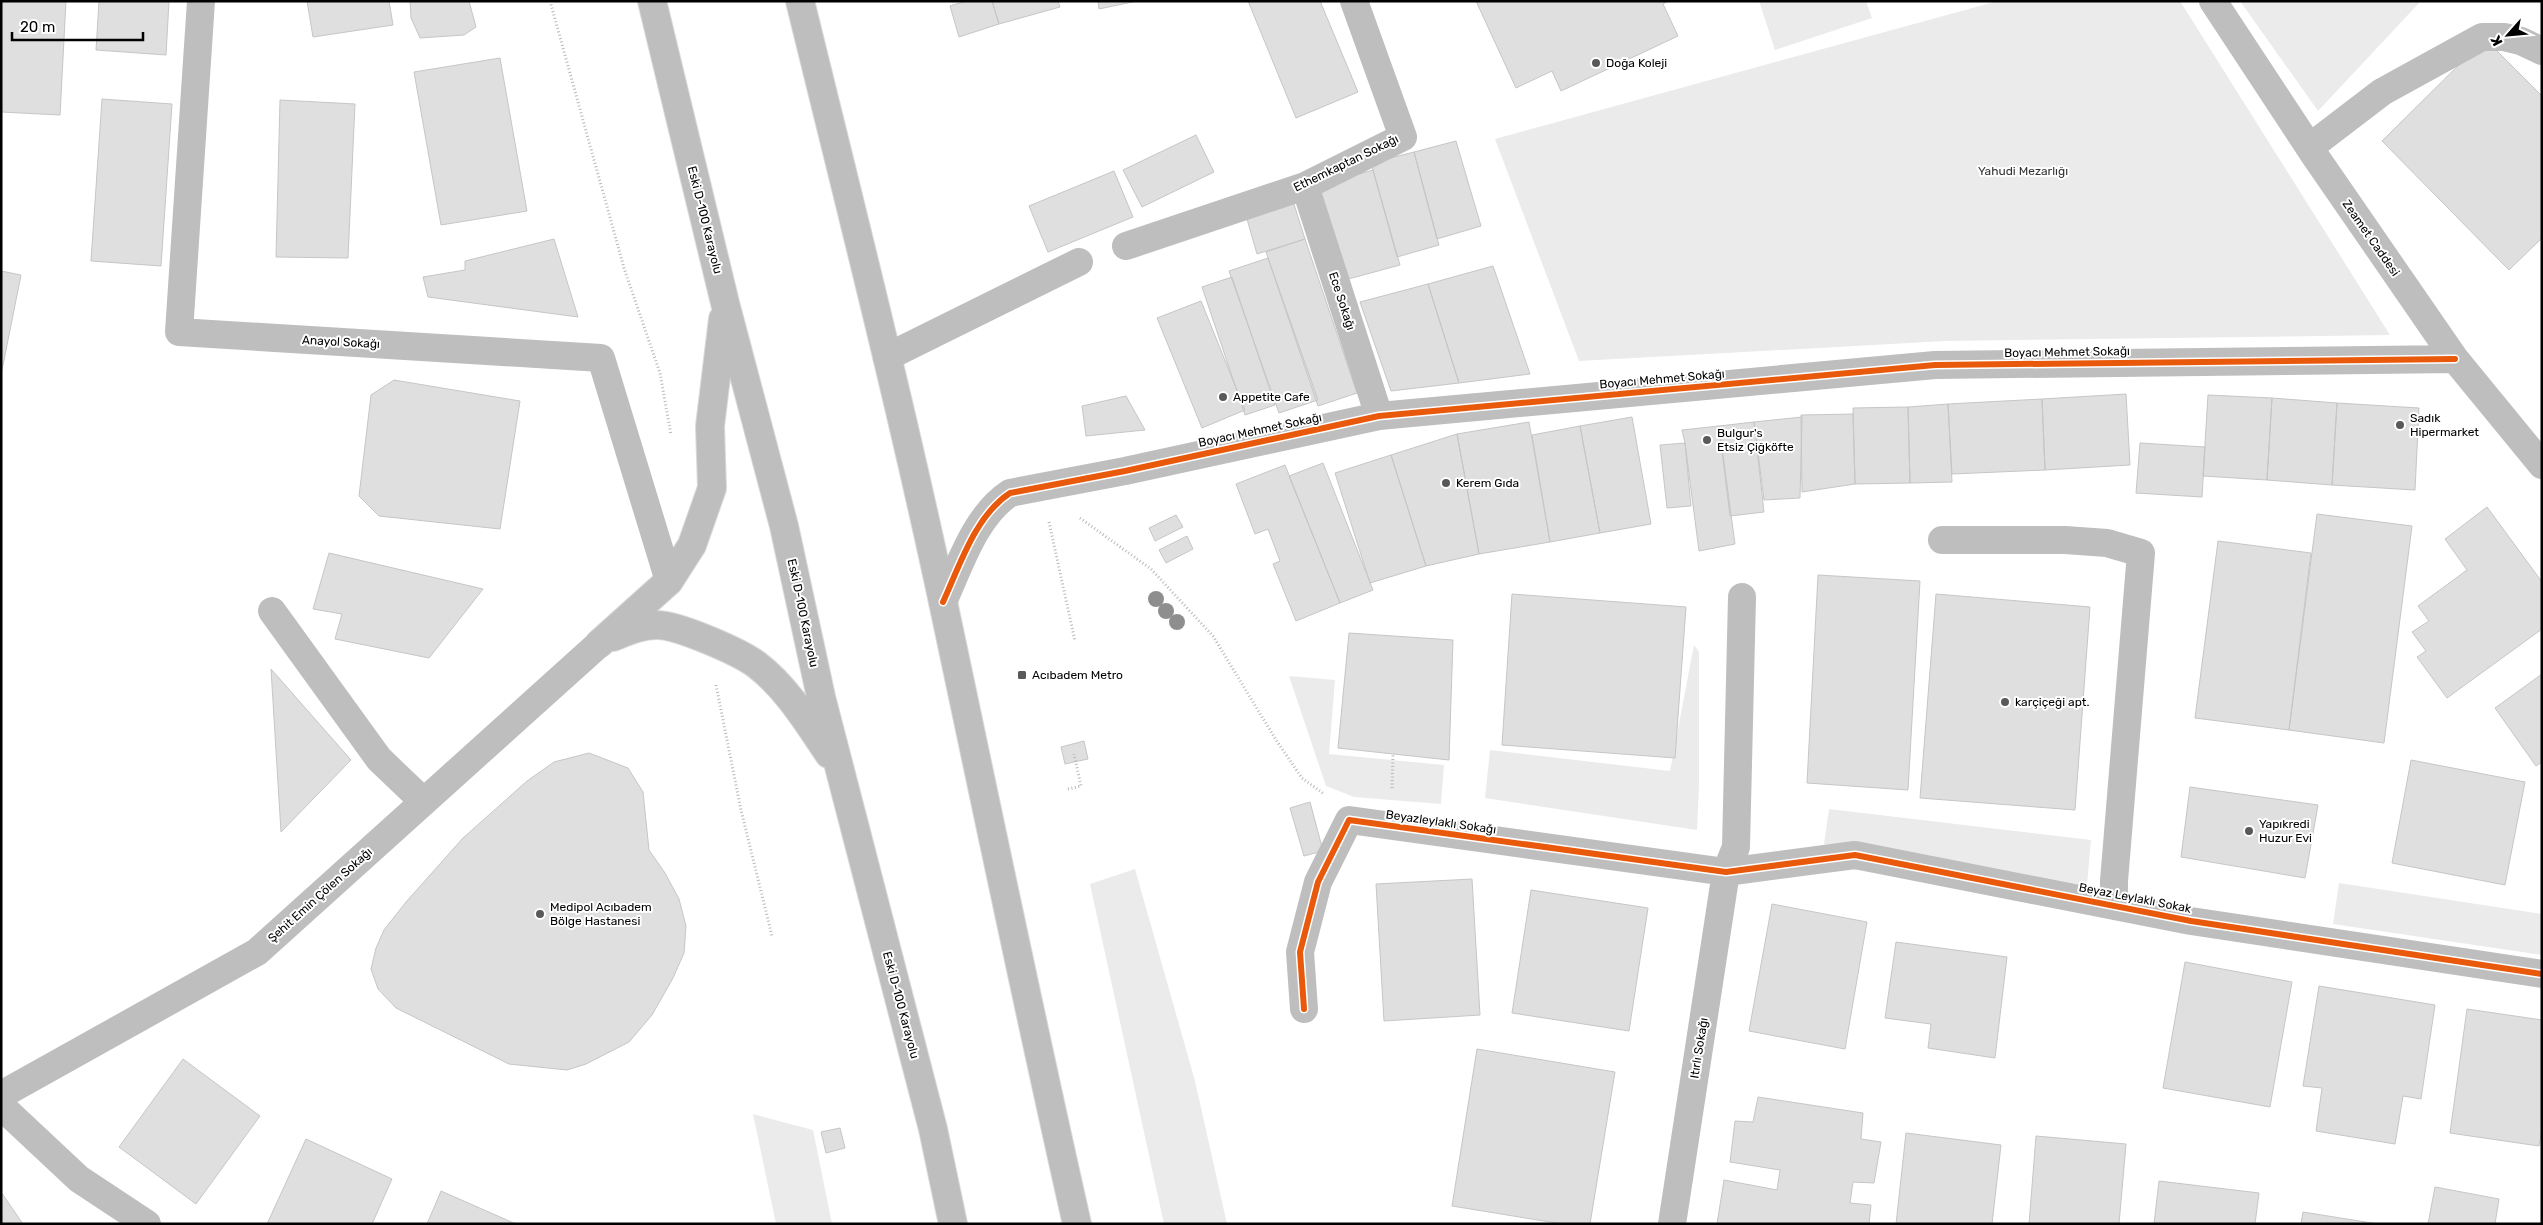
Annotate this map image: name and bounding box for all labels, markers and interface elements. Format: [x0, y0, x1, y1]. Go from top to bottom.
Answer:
scale bar [12, 10, 144, 42]
north arrow [2483, 10, 2533, 60]
text: 20 m [20, 18, 55, 36]
text: K [2487, 32, 2507, 49]
place label: Doğa Koleji [1606, 56, 1667, 70]
marker: Doğa Koleji [1590, 57, 1602, 69]
street label: Ethemkaptan Sokağı [1291, 131, 1401, 194]
park label: Yahudi Mezarlığı [1978, 164, 2068, 178]
street label: Eski D-100 Karayolu [685, 165, 725, 275]
street label: Zeamet Caddesi [2339, 197, 2403, 279]
street label: Ece Sokağı [1326, 270, 1358, 332]
street label: Anayol Sokağı [302, 333, 380, 351]
street label: Boyacı Mehmet Sokağı [2004, 344, 2130, 360]
street label: Boyacı Mehmet Sokağı [1599, 367, 1725, 391]
place label: Appetite Cafe [1233, 390, 1310, 404]
marker: Appetite Cafe [1217, 391, 1229, 403]
street label: Boyacı Mehmet Sokağı [1197, 410, 1323, 450]
place label: Sadık Hipermarket [2410, 411, 2479, 439]
marker: Sadık Hipermarket [2394, 419, 2406, 431]
place label: Bulgur's Etsiz Çiğköfte [1717, 426, 1794, 454]
marker: Bulgur's Etsiz Çiğköfte [1701, 434, 1713, 446]
place label: Kerem Gıda [1456, 476, 1519, 490]
marker: Kerem Gıda [1440, 477, 1452, 489]
street label: Eski D-100 Karayolu [785, 557, 821, 669]
place label: Acıbadem Metro [1032, 668, 1123, 682]
marker: Acıbadem Metro [1016, 669, 1028, 681]
place label: karçiçeği apt. [2015, 695, 2089, 709]
marker: karçiçeği apt. [1999, 696, 2011, 708]
street label: Beyazleylaklı Sokağı [1385, 807, 1497, 837]
place label: Yapıkredi Huzur Evi [2259, 817, 2312, 845]
marker: Yapıkredi Huzur Evi [2243, 825, 2255, 837]
street label: Şehit Emin Çölen Sokağı [265, 845, 375, 945]
street label: Beyaz Leylaklı Sokak [2078, 880, 2193, 916]
place label: Medipol Acıbadem Bölge Hastanesi [550, 900, 652, 928]
marker: Medipol Acıbadem Bölge Hastanesi [534, 908, 546, 920]
street label: Eski D-100 Karayolu [880, 950, 922, 1060]
street label: Itırlı Sokağı [1687, 1017, 1711, 1079]

